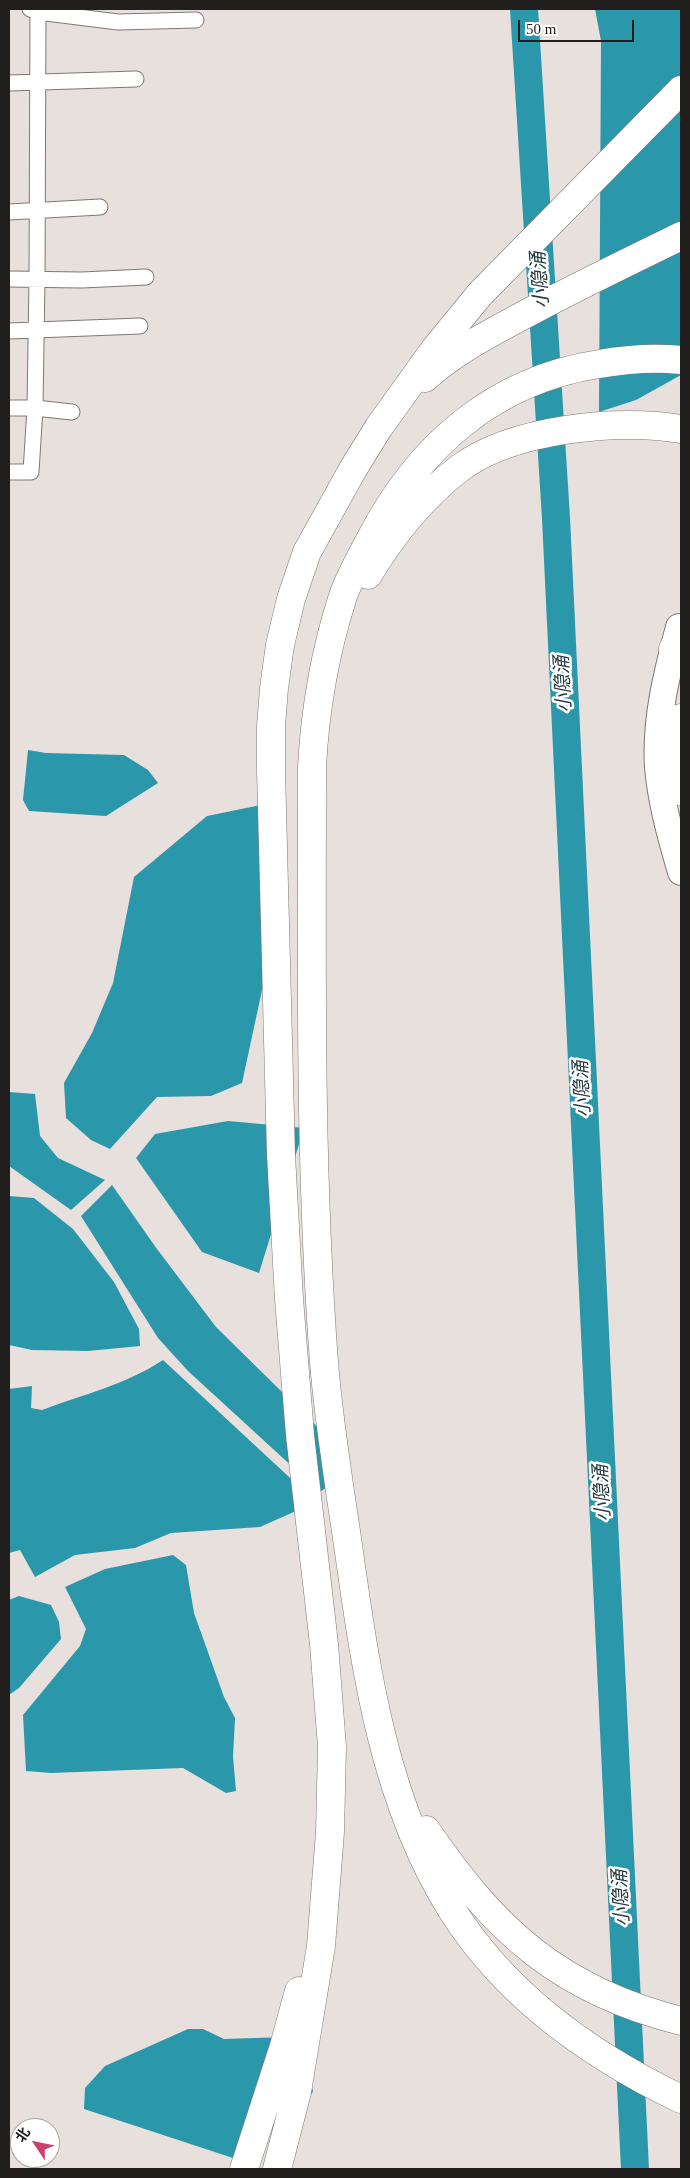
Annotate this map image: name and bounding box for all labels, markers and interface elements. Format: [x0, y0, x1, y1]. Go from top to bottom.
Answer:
scale bar [520, 10, 636, 42]
text: 50 m [526, 21, 556, 37]
water label: 小隐涌 [528, 251, 554, 309]
water label: 小隐涌 [551, 655, 577, 713]
water label: 小隐涌 [570, 1060, 596, 1118]
water label: 小隐涌 [590, 1464, 616, 1522]
water label: 小隐涌 [609, 1869, 635, 1927]
north arrow [10, 2118, 60, 2168]
text: 北 [13, 2125, 33, 2145]

